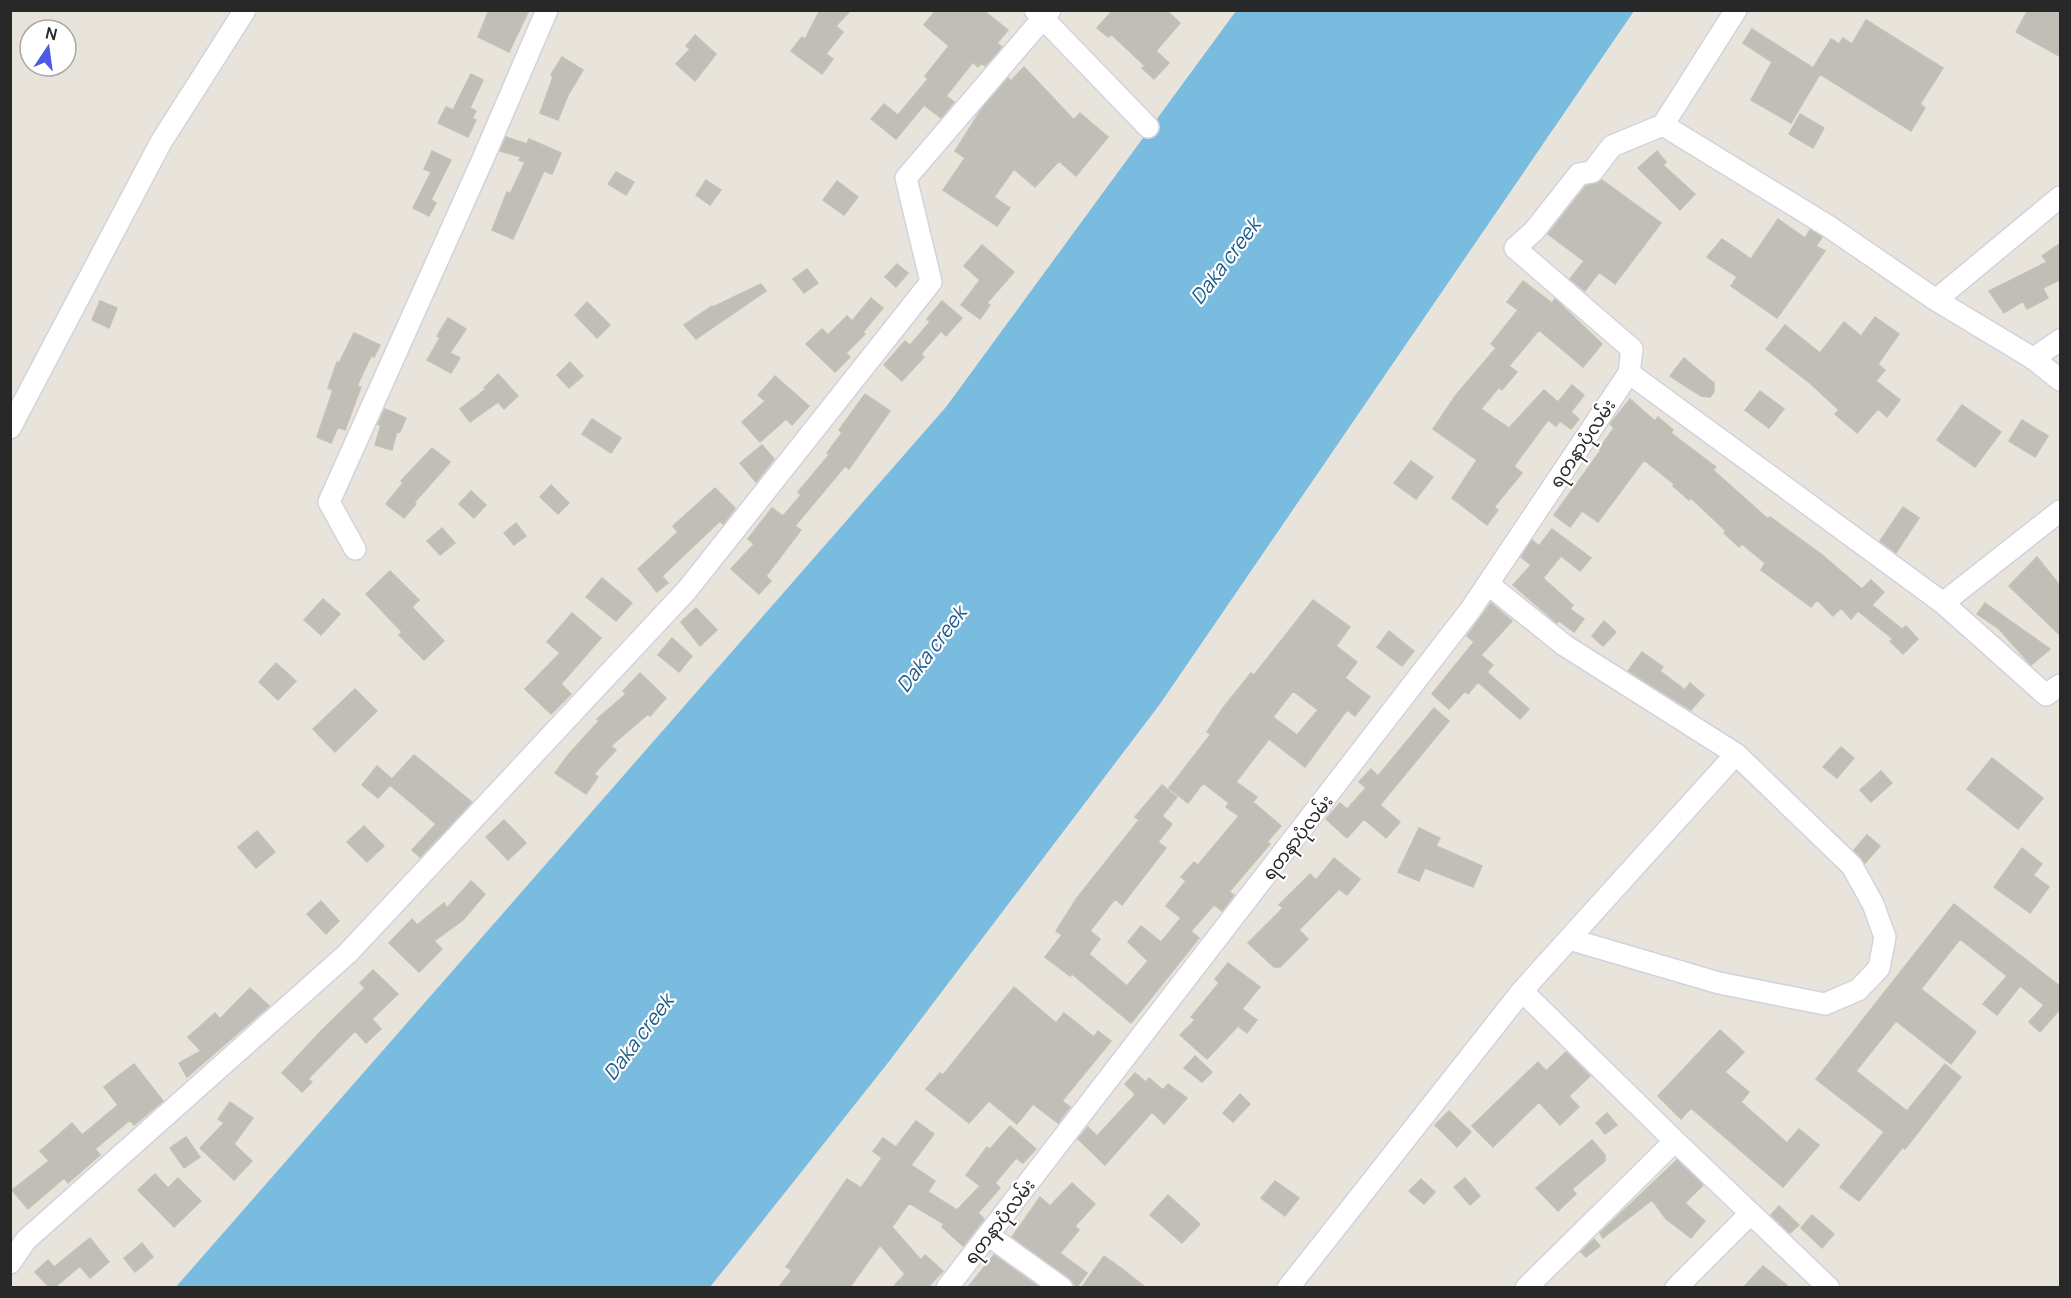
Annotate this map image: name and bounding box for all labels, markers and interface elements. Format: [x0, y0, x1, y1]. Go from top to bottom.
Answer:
north arrow [18, 18, 78, 78]
text: N [43, 21, 59, 45]
water label: Daka creek [1184, 210, 1268, 309]
street label: ရတနာပုံလမ်း [1544, 394, 1624, 494]
water label: Daka creek [890, 598, 974, 697]
street label: ရတနာပုံလမ်း [1256, 789, 1341, 887]
water label: Daka creek [597, 986, 681, 1085]
street label: ရတနာပုံလမ်း [958, 1173, 1043, 1271]

